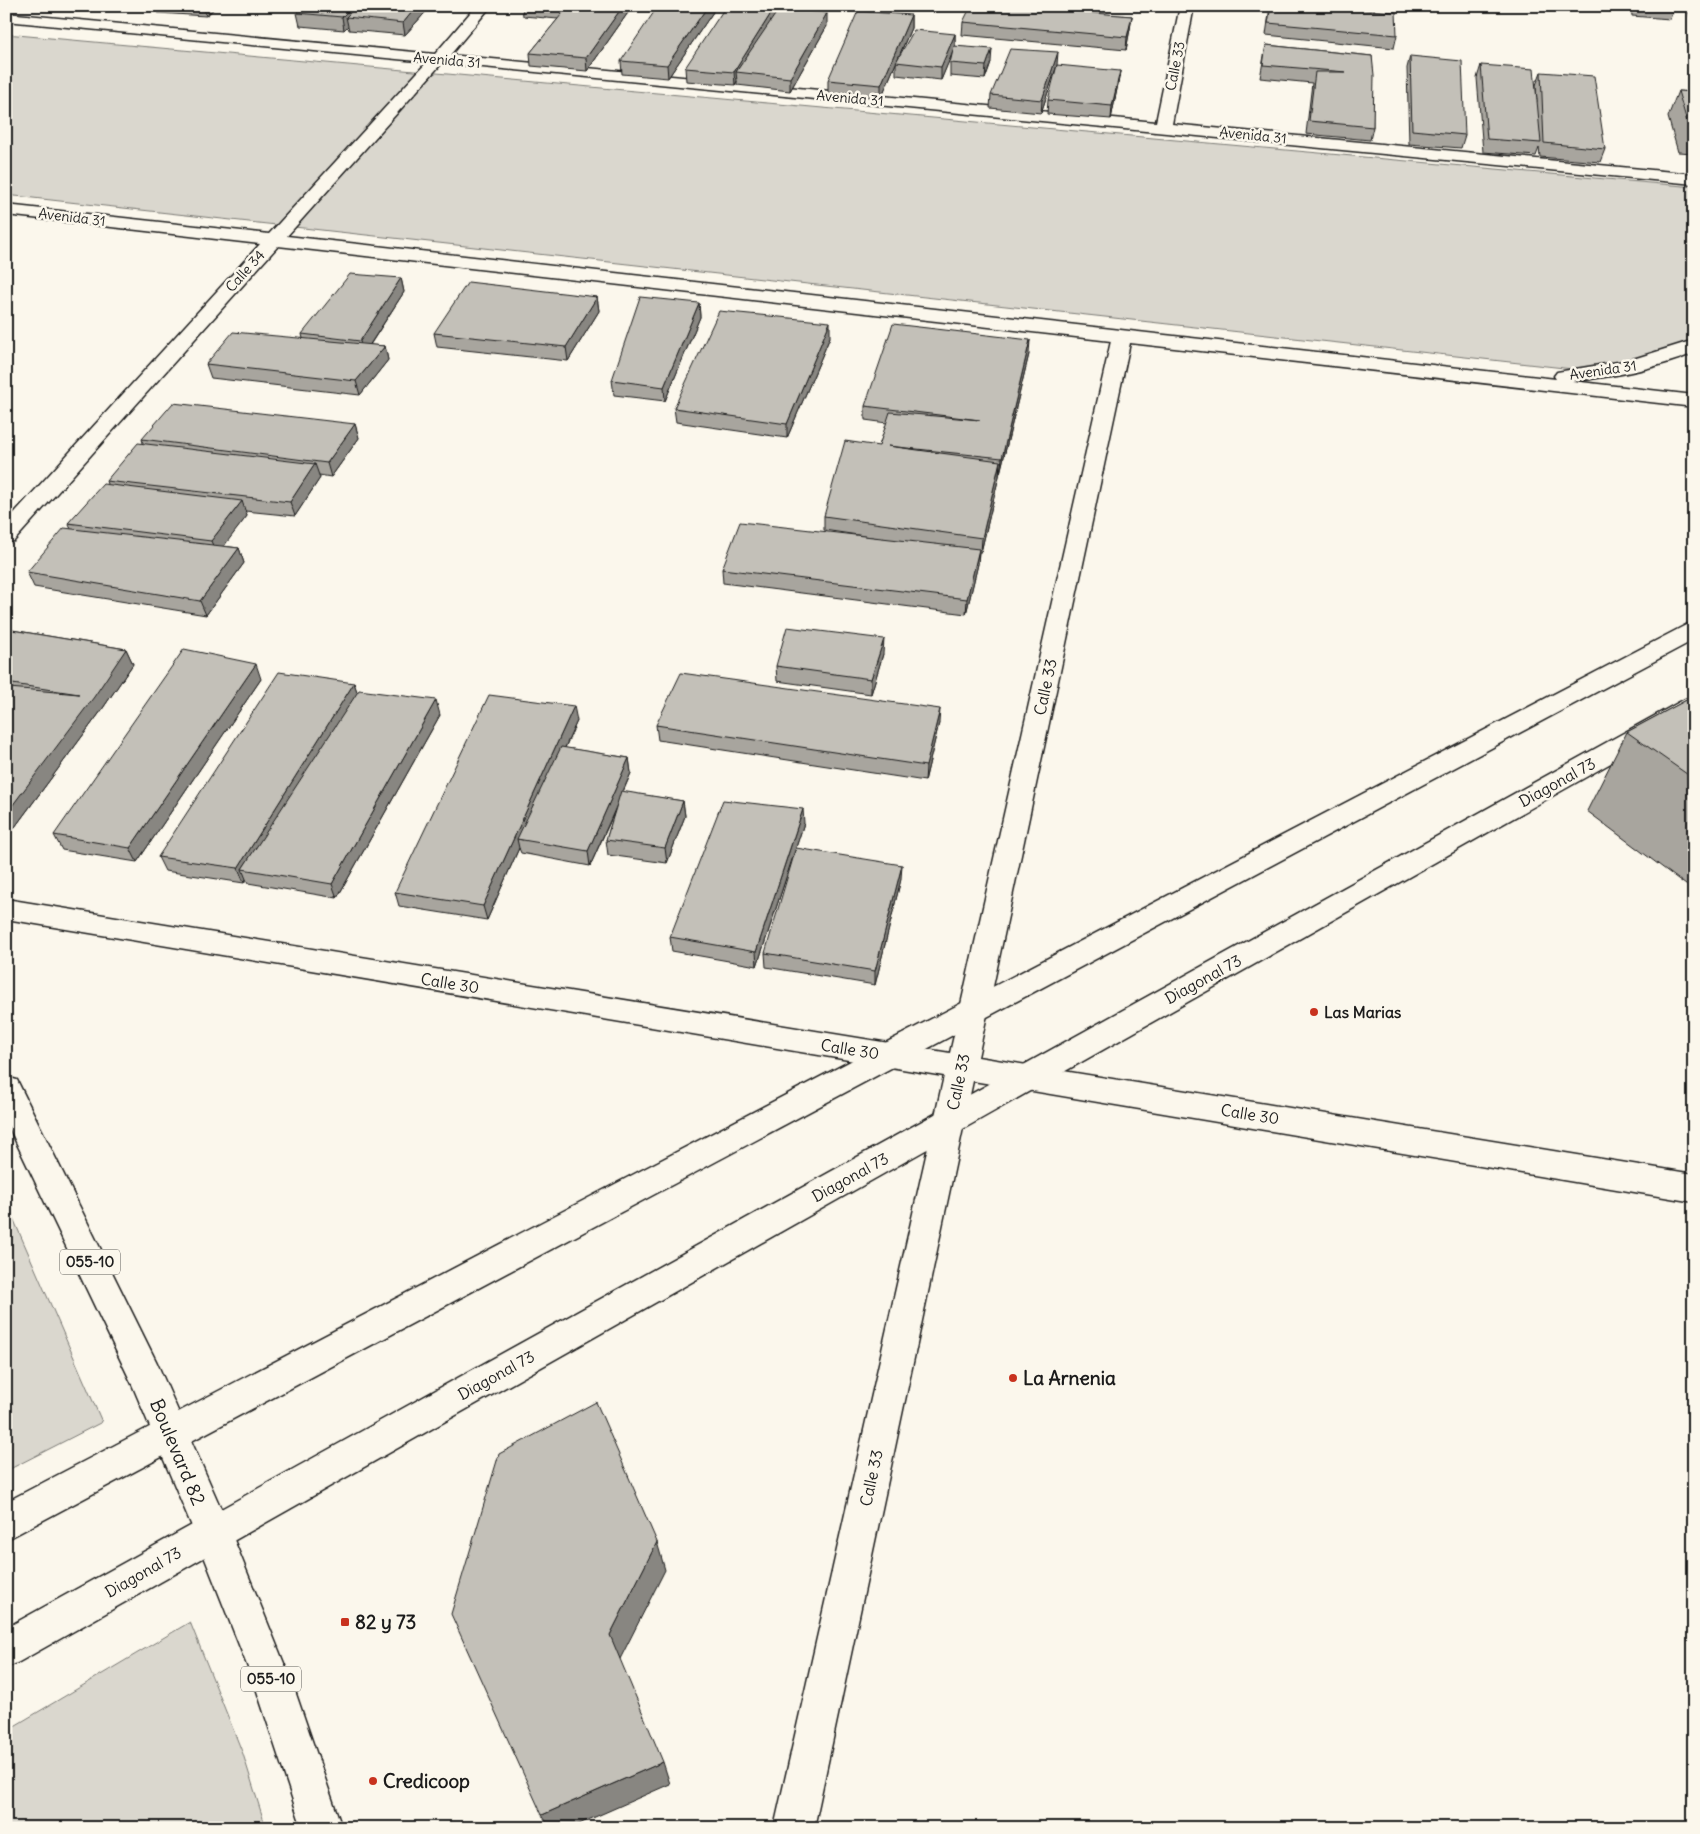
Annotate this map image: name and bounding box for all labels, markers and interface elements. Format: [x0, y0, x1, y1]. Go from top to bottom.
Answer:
street label: Calle 33 [1161, 40, 1189, 92]
street label: Avenida 31 [413, 48, 481, 72]
street label: Avenida 31 [816, 86, 884, 110]
street label: Avenida 31 [1219, 123, 1287, 147]
street label: Avenida 31 [37, 204, 107, 230]
street label: Calle 34 [221, 246, 269, 296]
street label: Avenida 31 [1568, 356, 1638, 384]
street label: Calle 33 [1029, 657, 1061, 717]
street label: Diagonal 73 [1515, 753, 1599, 811]
street label: Diagonal 73 [1161, 950, 1245, 1008]
street label: Calle 30 [419, 969, 481, 997]
place label: Las Marias [1324, 1002, 1401, 1022]
marker: Las Marias [1308, 1006, 1320, 1018]
street label: Calle 30 [819, 1035, 881, 1063]
street label: Calle 33 [942, 1052, 974, 1112]
street label: Calle 30 [1219, 1100, 1281, 1128]
street label: Diagonal 73 [808, 1148, 892, 1206]
road number: 055-10 [60, 1250, 120, 1274]
street label: Diagonal 73 [454, 1346, 538, 1404]
place label: La Arnenia [1023, 1366, 1116, 1390]
marker: La Arnenia [1007, 1372, 1019, 1384]
street label: Boulevard 82 [145, 1395, 211, 1509]
street label: Calle 33 [855, 1448, 887, 1508]
street label: Diagonal 73 [101, 1542, 185, 1602]
place label: 82 y 73 [355, 1610, 416, 1634]
marker: 82 y 73 [339, 1616, 351, 1628]
road number: 055-10 [241, 1666, 301, 1692]
place label: Credicoop [383, 1769, 470, 1793]
marker: Credicoop [367, 1775, 379, 1787]

